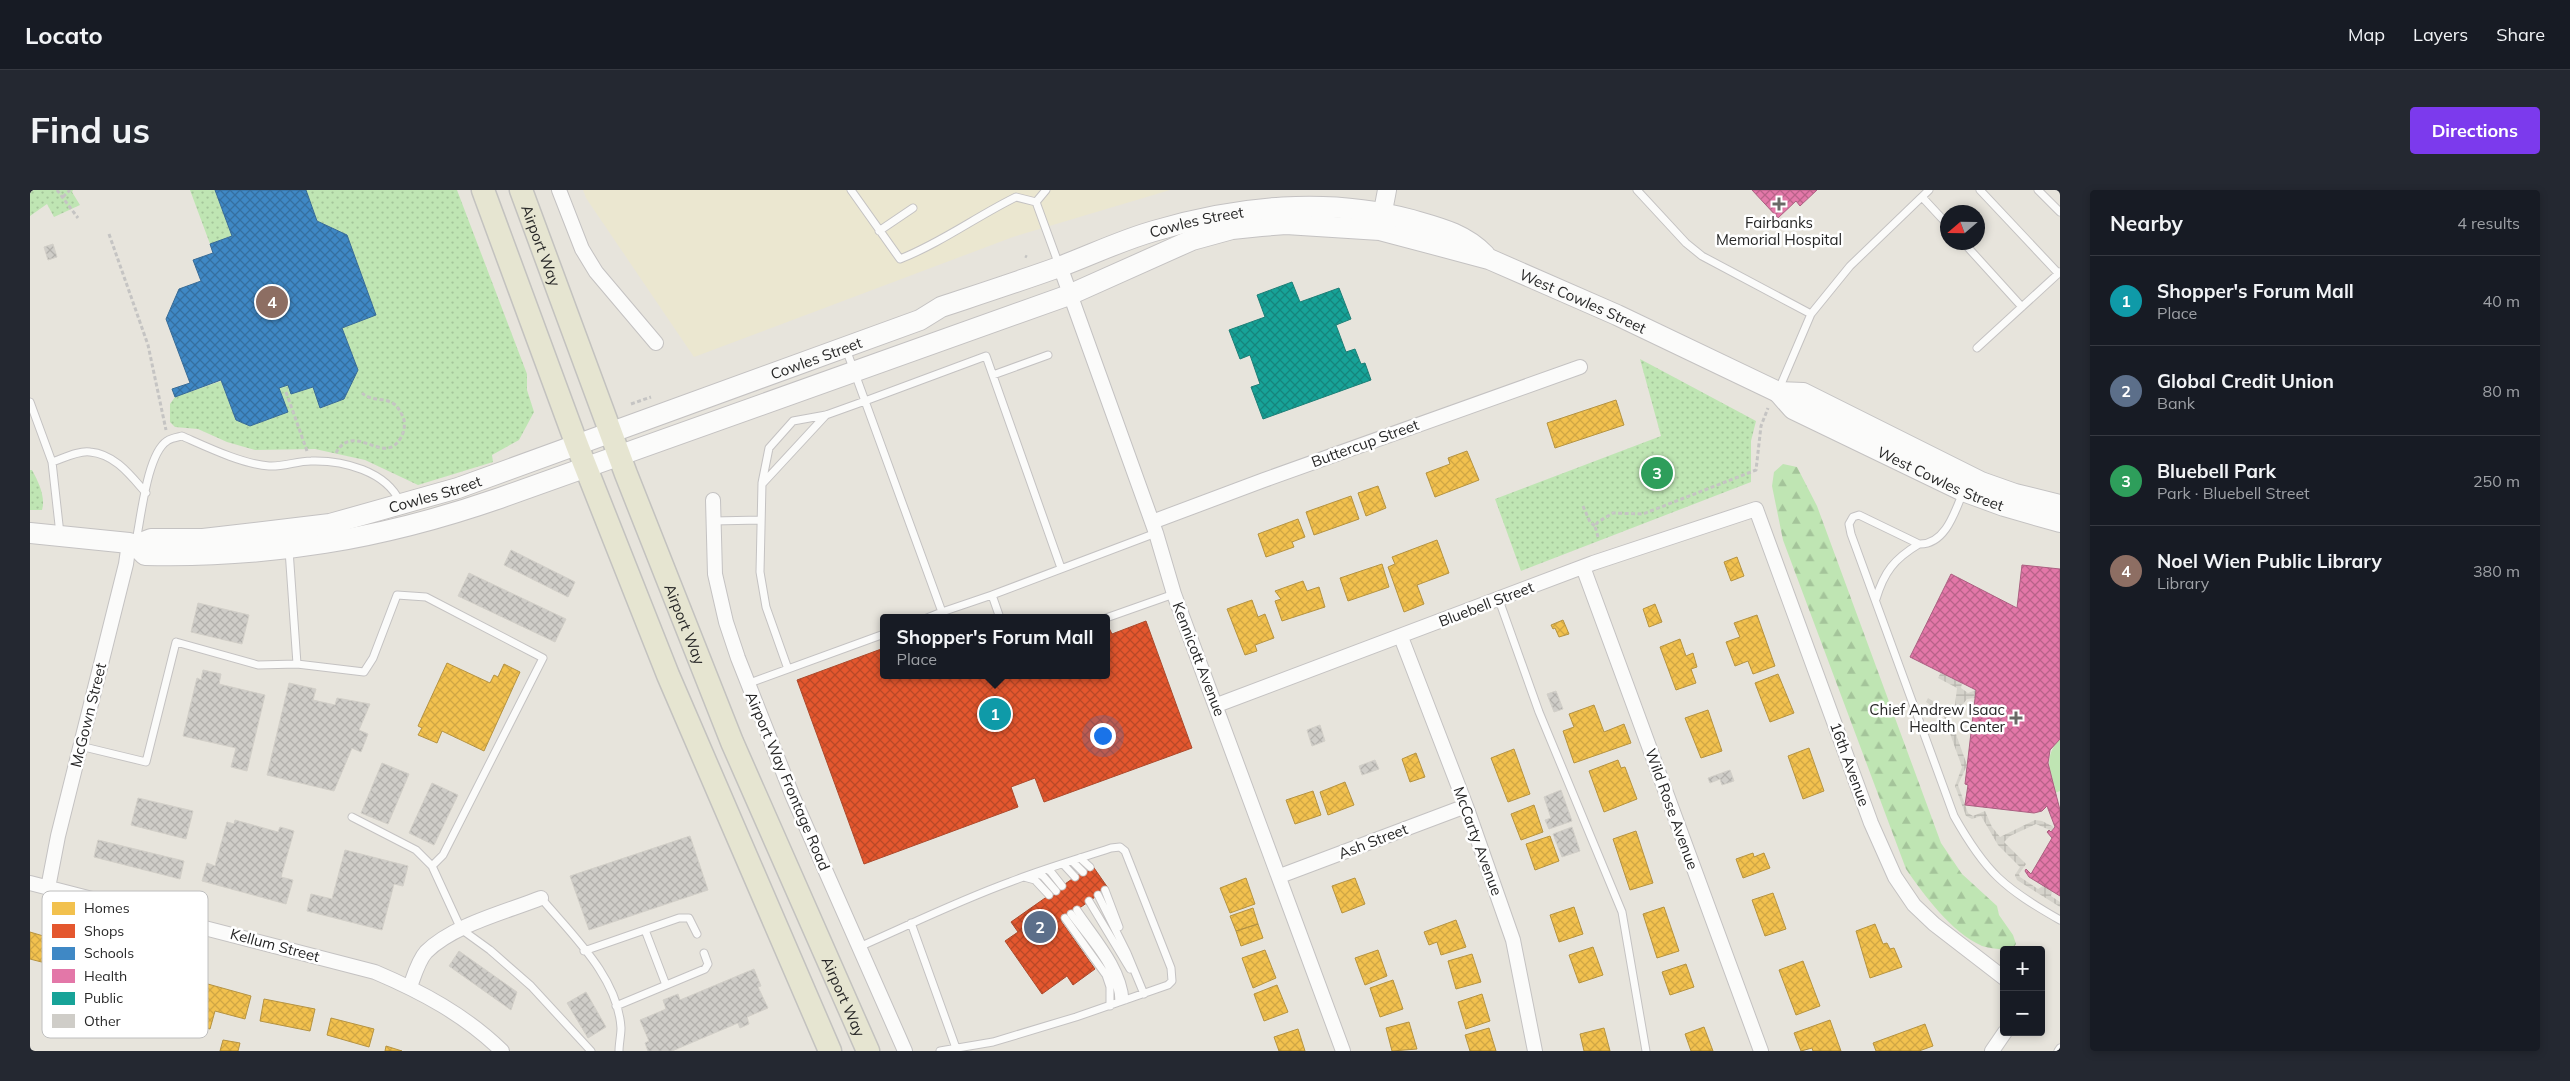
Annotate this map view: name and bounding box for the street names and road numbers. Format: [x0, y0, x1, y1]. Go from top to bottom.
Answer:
street label: Airport Way [518, 202, 565, 289]
street label: Cowles Street [1147, 202, 1245, 241]
street label: West Cowles Street [1517, 264, 1649, 337]
street label: Cowles Street [768, 332, 864, 383]
street label: Buttercup Street [1309, 415, 1421, 471]
street label: West Cowles Street [1875, 442, 2006, 515]
street label: Cowles Street [386, 471, 484, 517]
street label: Bluebell Street [1436, 577, 1536, 631]
street label: Airport Way [661, 581, 710, 667]
street label: Kennicott Avenue [1168, 599, 1230, 719]
street label: McGown Street [66, 661, 110, 769]
street label: Airport Way Frontage Road [742, 689, 834, 873]
street label: 16th Avenue [1826, 719, 1874, 809]
street label: Wild Rose Avenue [1641, 746, 1703, 872]
street label: McCarty Avenue [1449, 784, 1507, 898]
street label: Ash Street [1336, 819, 1410, 863]
street label: Kellum Street [228, 924, 322, 966]
street label: Airport Way [818, 954, 870, 1039]

